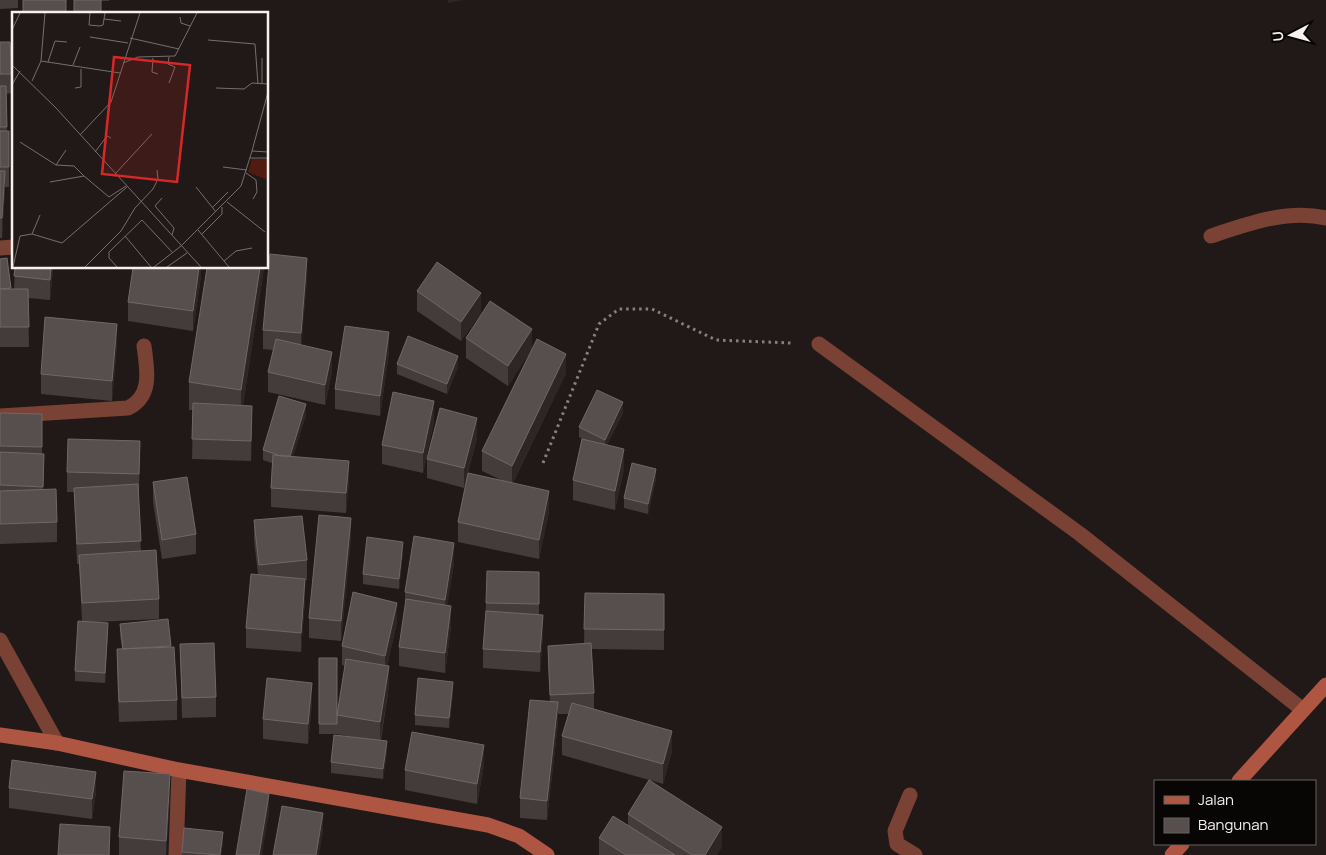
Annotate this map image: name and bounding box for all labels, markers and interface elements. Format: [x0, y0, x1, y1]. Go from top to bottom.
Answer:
north arrow [1266, 10, 1316, 60]
inset map [12, 12, 269, 269]
text: U [1268, 30, 1288, 42]
legend [1154, 780, 1316, 845]
text: Jalan [1198, 789, 1234, 810]
text: Bangunan [1198, 814, 1268, 835]

